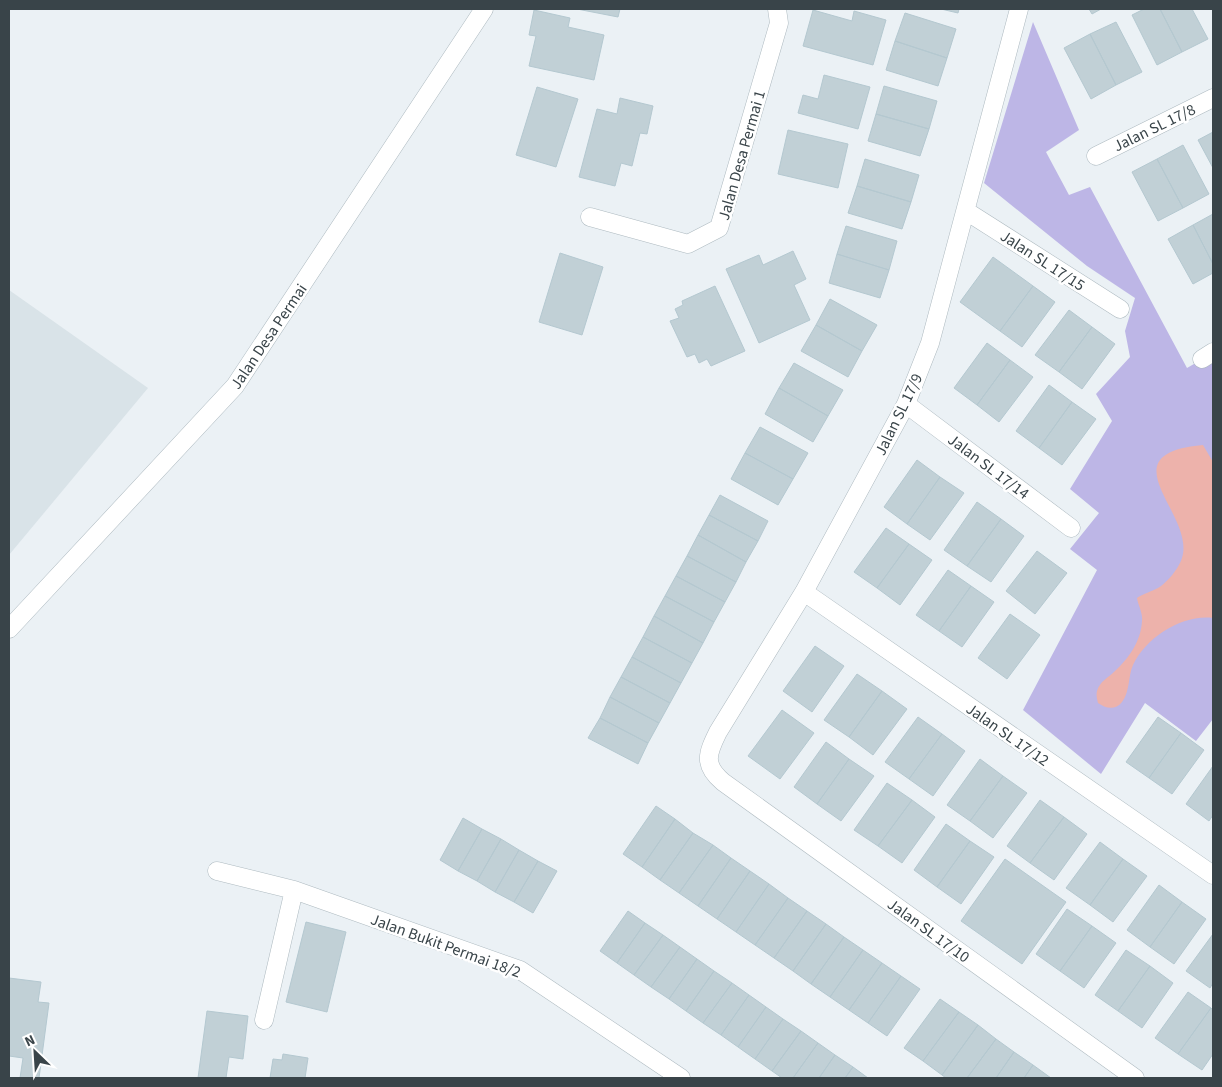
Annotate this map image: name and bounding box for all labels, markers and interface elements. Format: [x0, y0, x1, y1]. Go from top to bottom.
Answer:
street label: Jalan Desa Permai 1 [713, 88, 771, 223]
street label: Jalan SL 17/8 [1110, 99, 1199, 157]
street label: Jalan SL 17/15 [996, 225, 1089, 296]
street label: Jalan Desa Permai [225, 279, 312, 394]
street label: Jalan SL 17/9 [870, 370, 928, 459]
street label: Jalan SL 17/14 [943, 429, 1034, 505]
street label: Jalan SL 17/12 [961, 698, 1053, 772]
street label: Jalan SL 17/10 [883, 893, 974, 968]
street label: Jalan Bukit Permai 18/2 [367, 909, 524, 983]
north arrow [10, 1027, 60, 1077]
text: N [21, 1030, 38, 1052]

